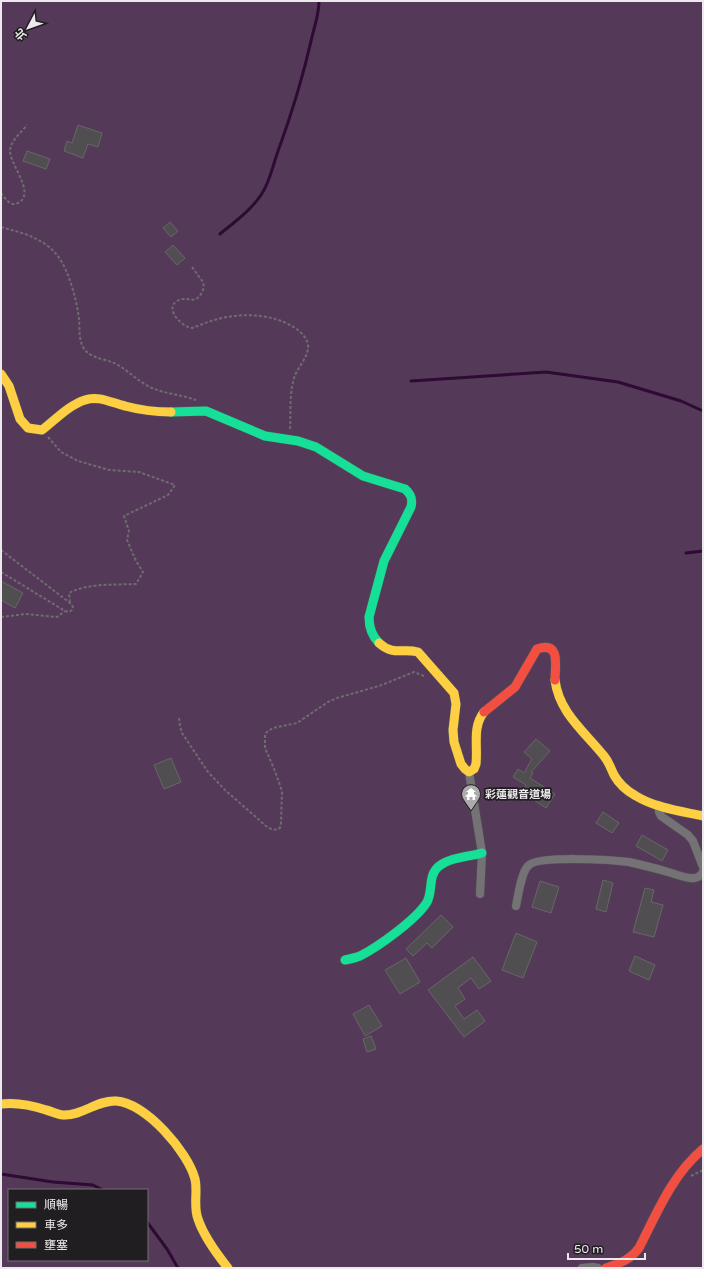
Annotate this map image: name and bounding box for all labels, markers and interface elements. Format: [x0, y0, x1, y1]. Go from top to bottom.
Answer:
north arrow [8, 8, 48, 48]
text: 北 [12, 26, 29, 43]
temple icon: 彩蓮觀音道場 [460, 783, 482, 811]
place label: 彩蓮觀音道場 [485, 788, 551, 801]
legend [8, 1189, 148, 1261]
text: 順暢 [44, 1198, 68, 1212]
text: 車多 [44, 1218, 68, 1232]
scale bar [568, 1235, 645, 1261]
text: 壅塞 [44, 1238, 68, 1252]
text: 50 m [574, 1242, 603, 1256]

